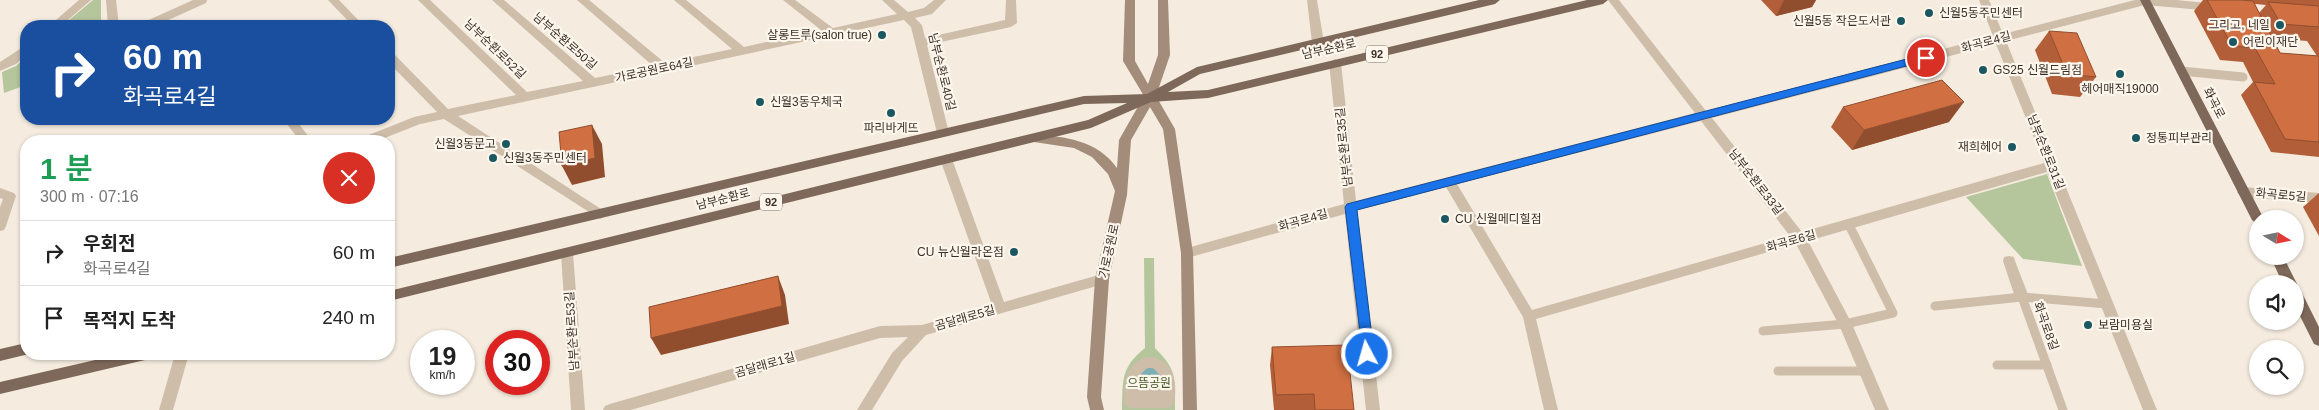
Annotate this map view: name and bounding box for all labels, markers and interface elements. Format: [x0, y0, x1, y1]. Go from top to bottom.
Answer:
place label: 신월5동주민센터 [1939, 6, 2023, 20]
marker: 신월5동주민센터 [1923, 7, 1935, 19]
street label: 남부순환로50길 [530, 10, 600, 72]
place label: 신월5동 작은도서관 [1793, 14, 1891, 28]
marker: 신월5동 작은도서관 [1895, 15, 1907, 27]
street label: 남부순환로52길 [462, 16, 528, 82]
place label: 그리고, 네일 [2208, 18, 2270, 32]
marker: 그리고, 네일 [2274, 19, 2286, 31]
place label: 살롱트루(salon true) [767, 28, 872, 42]
marker: 살롱트루(salon true) [876, 29, 888, 41]
street label: 화곡로4길 [1960, 29, 2012, 55]
street label: 남부순환로40길 [926, 32, 958, 112]
place label: 어린이재단 [2243, 35, 2298, 49]
street label: 남부순환로 [1301, 36, 1357, 62]
marker: 어린이재단 [2227, 36, 2239, 48]
text: 60 m [123, 37, 203, 76]
pin [1905, 37, 1947, 79]
icon: right [40, 40, 105, 105]
icon: arrive [1912, 44, 1940, 72]
road number: 92 [1366, 46, 1388, 62]
street label: 가로공원로64길 [614, 55, 694, 85]
place label: GS25 신월드림점 [1993, 63, 2082, 77]
marker: GS25 신월드림점 [1977, 64, 1989, 76]
marker: 헤어매직19000 [2114, 68, 2126, 80]
place label: 헤어매직19000 [2081, 82, 2159, 96]
text: 화곡로4길 [123, 84, 216, 109]
street label: 화곡로 [2200, 85, 2228, 121]
place label: 신월3동우체국 [770, 95, 843, 109]
marker: 신월3동우체국 [754, 96, 766, 108]
marker: 파리바게뜨 [885, 107, 897, 119]
street label: 남부순환로35길 [1333, 107, 1355, 187]
street label: 남부순환로31길 [2025, 112, 2067, 192]
place label: 파리바게뜨 [863, 121, 919, 135]
place label: 정통피부관리 [2146, 131, 2212, 145]
marker: 정통피부관리 [2130, 132, 2142, 144]
place label: 신월3동문고 [434, 137, 496, 151]
marker: 신월3동문고 [500, 138, 512, 150]
place label: 재희헤어 [1958, 140, 2002, 154]
marker: 재희헤어 [2006, 141, 2018, 153]
street label: 남부순환로33길 [1726, 146, 1786, 218]
place label: 신월3동주민센터 [503, 151, 587, 165]
text: 1 분 [40, 152, 93, 185]
button: close [323, 152, 375, 204]
marker: 신월3동주민센터 [487, 152, 499, 164]
street label: 남부순환로 [695, 186, 751, 212]
street label: 화곡로5길 [2255, 186, 2307, 204]
text: 300 m · 07:16 [40, 188, 139, 205]
road number: 92 [760, 193, 782, 210]
street label: 화곡로4길 [1277, 206, 1329, 234]
north arrow [2249, 210, 2304, 265]
map controls [2249, 210, 2304, 395]
place label: CU 신월메디힐점 [1455, 212, 1542, 226]
marker: CU 신월메디힐점 [1439, 213, 1451, 225]
street label: 가로공원로 [1096, 223, 1122, 279]
street label: 화곡로6길 [1765, 227, 1817, 255]
text: 우회전 [83, 233, 135, 254]
icon: right [40, 239, 68, 267]
text: 60 m [333, 242, 375, 263]
place label: CU 뉴신월라온점 [917, 245, 1004, 259]
marker: CU 뉴신월라온점 [1008, 246, 1020, 258]
text: 화곡로4길 [83, 260, 151, 277]
button: sound [2249, 275, 2304, 330]
street label: 남부순환로53길 [562, 291, 582, 371]
street label: 화곡로8길 [2031, 300, 2061, 352]
street label: 곰달래로5길 [933, 303, 997, 333]
icon: arrive [40, 304, 68, 332]
text: 240 m [322, 307, 375, 328]
text: 목적지 도착 [83, 310, 176, 331]
place label: 보람미용실 [2098, 318, 2153, 332]
marker: 보람미용실 [2082, 319, 2094, 331]
position arrow [1340, 327, 1392, 379]
speed limit sign: 30 [485, 330, 550, 395]
button: search [2249, 340, 2304, 395]
text: 19 [429, 342, 456, 370]
street label: 곰달래로1길 [733, 350, 797, 380]
text: km/h [429, 368, 456, 382]
park label: 으뜸공원 [1127, 376, 1171, 390]

